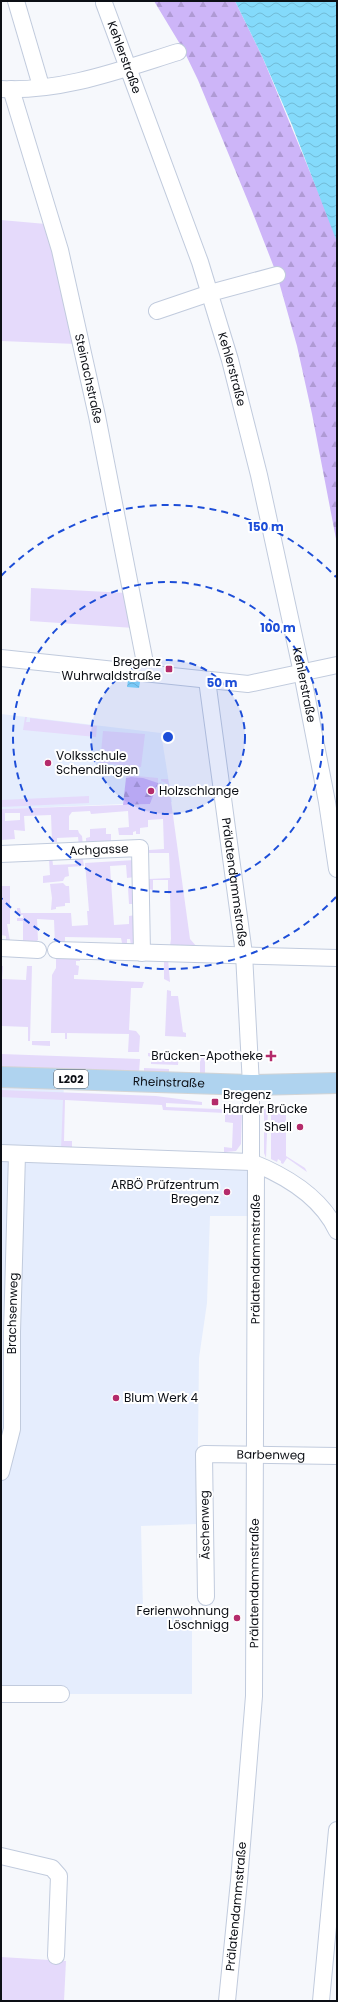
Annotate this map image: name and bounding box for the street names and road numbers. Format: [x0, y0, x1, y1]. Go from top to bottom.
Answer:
street label: Kehlerstraße [103, 19, 146, 96]
street label: Kehlerstraße [214, 330, 250, 408]
street label: Steinachstraße [71, 332, 107, 425]
street label: Kehlerstraße [289, 646, 320, 724]
street label: Prälatendammstraße [218, 817, 252, 948]
street label: Achgasse [69, 840, 129, 859]
road number: L202 [54, 1070, 88, 1088]
street label: Rheinstraße [133, 1072, 205, 1092]
street label: Prälatendammstraße [246, 1194, 264, 1324]
street label: Brachsenweg [3, 1272, 22, 1354]
street label: Barbenweg [237, 1445, 305, 1464]
street label: Äschenweg [195, 1490, 214, 1560]
street label: Prälatendammstraße [245, 1518, 263, 1648]
street label: Prälatendammstraße [221, 1841, 250, 1972]

